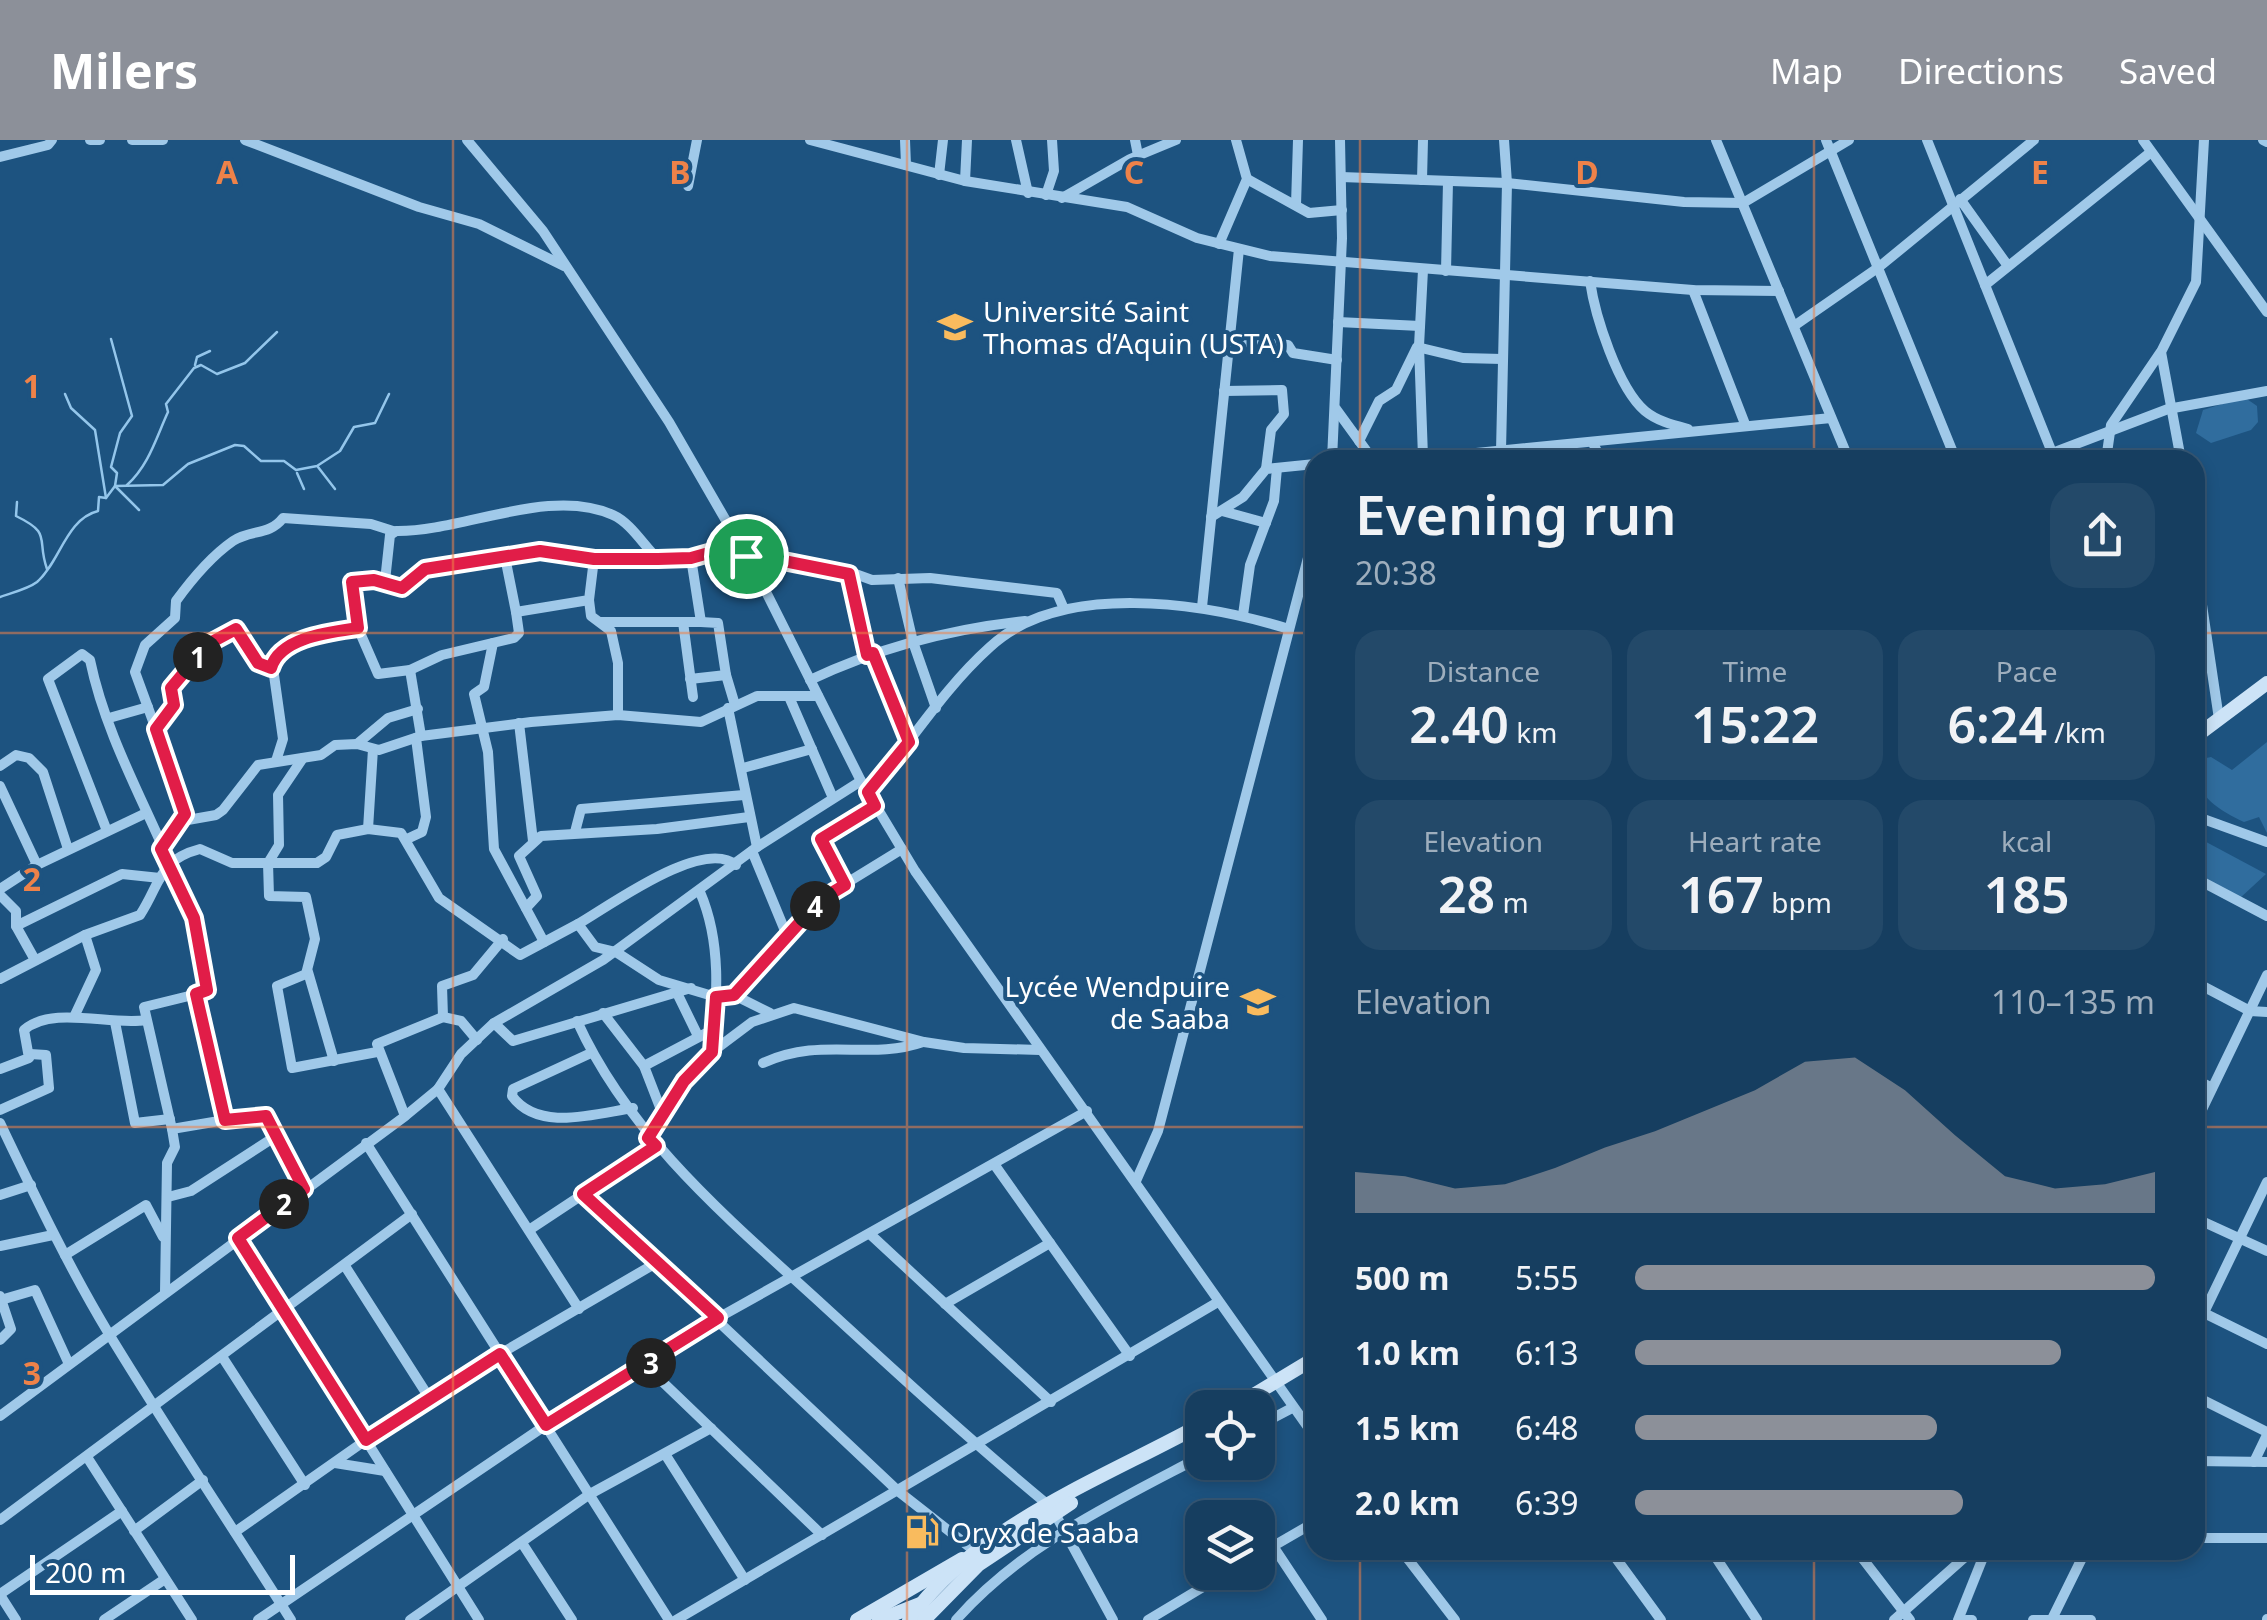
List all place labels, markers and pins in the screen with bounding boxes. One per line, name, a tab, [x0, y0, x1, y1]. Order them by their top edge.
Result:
place label: Université Saint Thomas d’Aquin (USTA)	[983, 292, 1284, 362]
school or university icon: Université Saint Thomas d’Aquin (USTA)	[936, 308, 974, 346]
pin	[704, 514, 789, 599]
pin: 1	[173, 632, 223, 682]
pin: 4	[790, 881, 840, 931]
place label: Lycée Wendpuire de Saaba	[1004, 967, 1230, 1037]
school or university icon: Lycée Wendpuire de Saaba	[1239, 983, 1277, 1021]
pin: 2	[259, 1179, 309, 1229]
pin: 3	[626, 1338, 676, 1388]
fuel station icon: Oryx de Saaba	[903, 1513, 941, 1551]
place label: Oryx de Saaba	[950, 1513, 1140, 1551]

